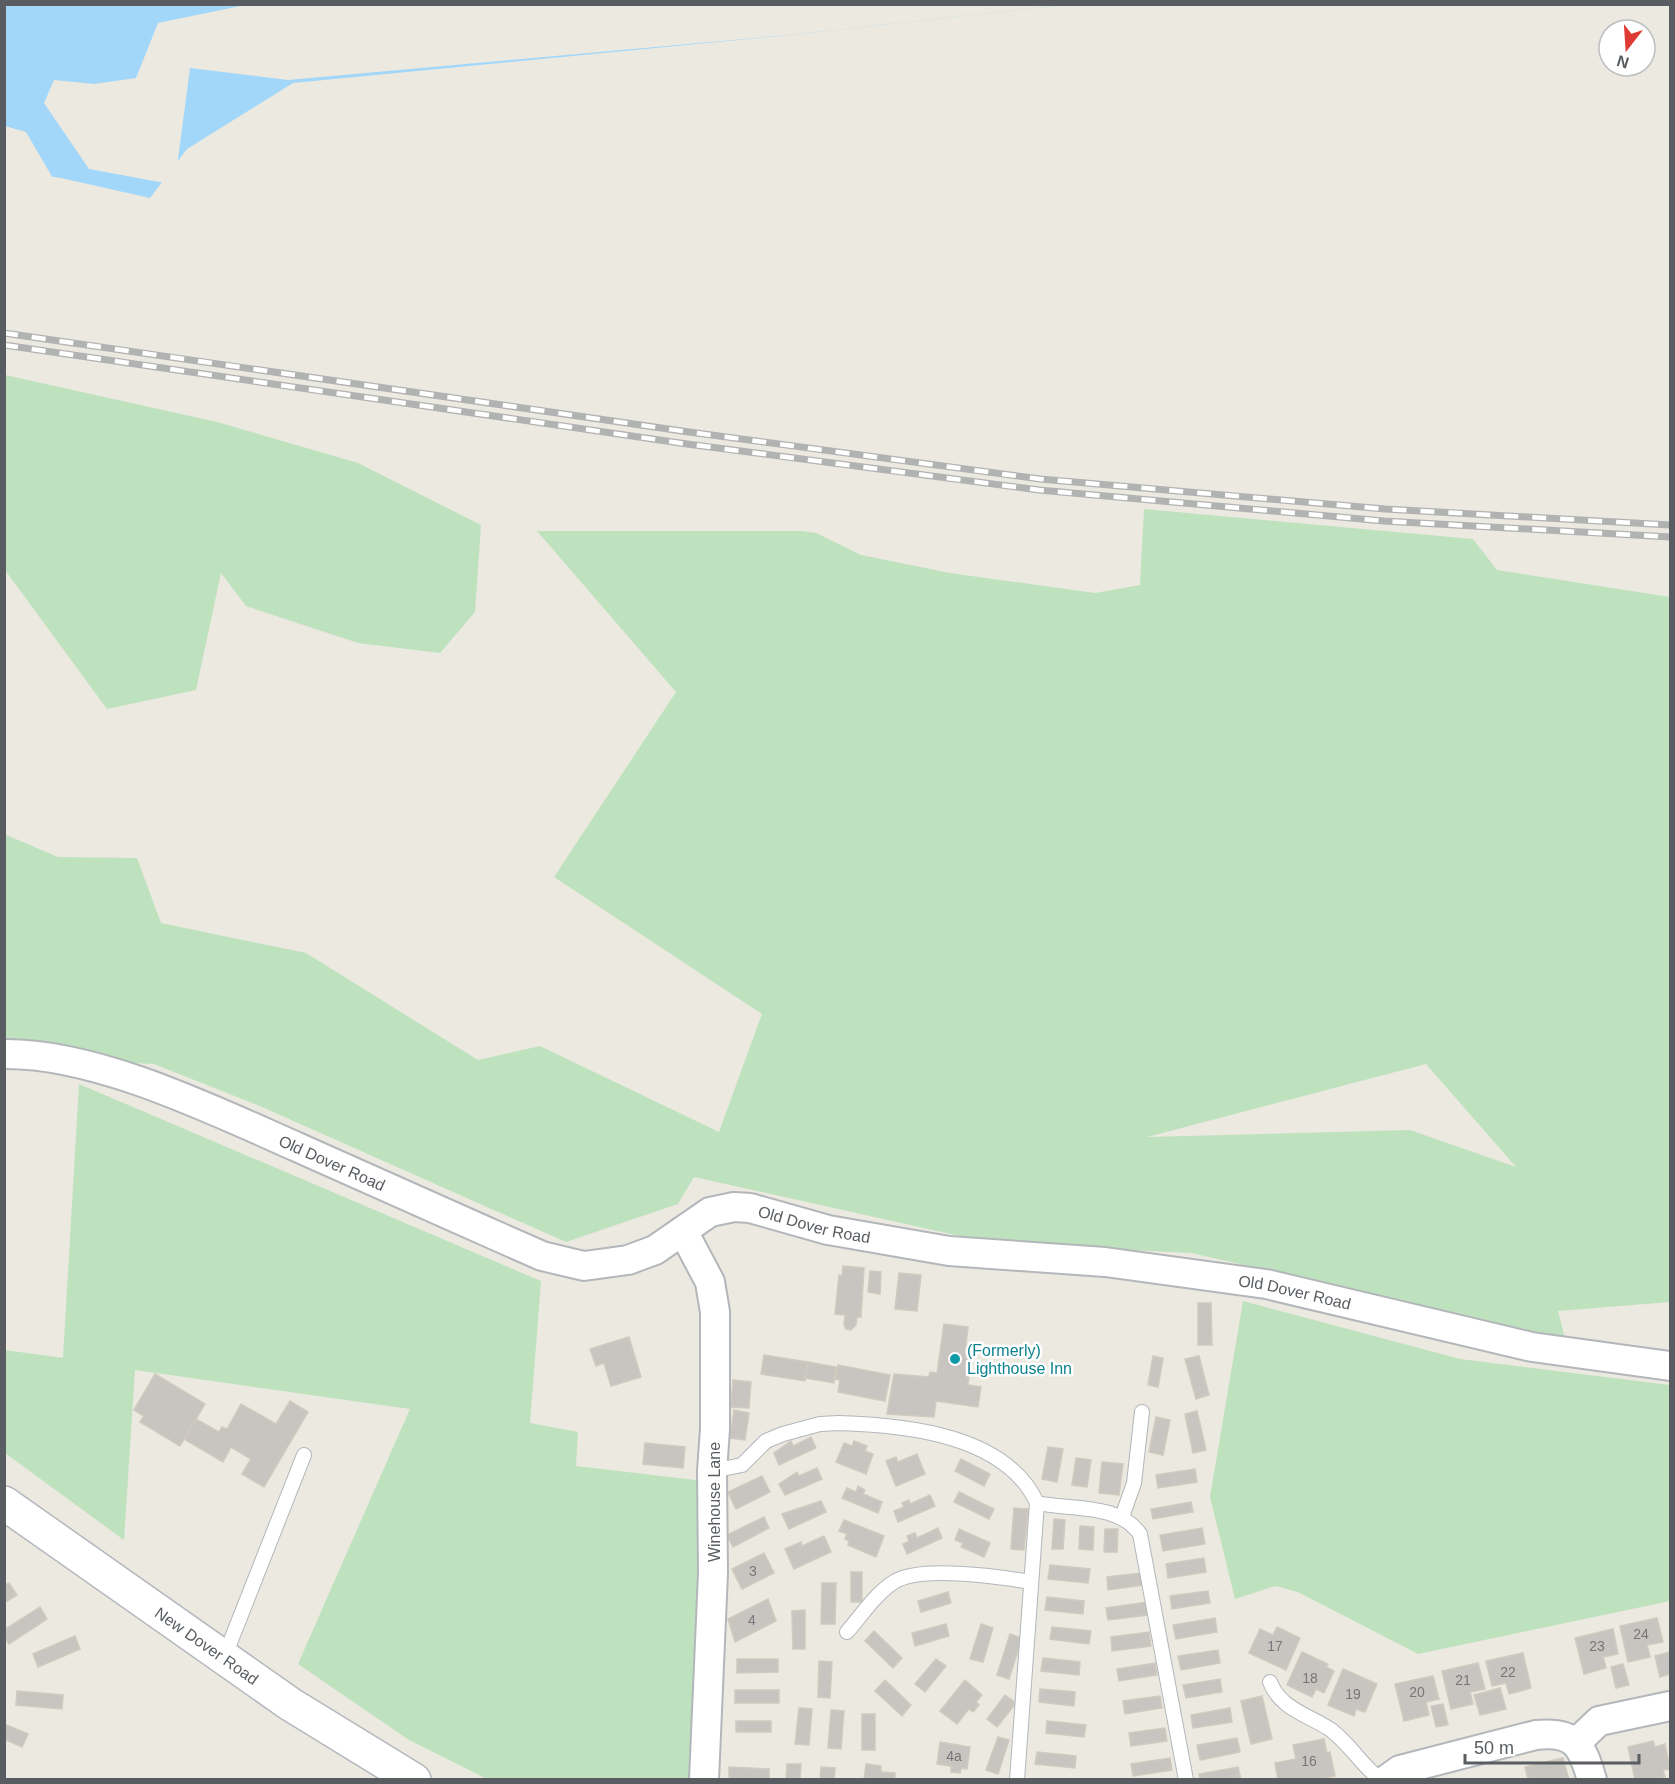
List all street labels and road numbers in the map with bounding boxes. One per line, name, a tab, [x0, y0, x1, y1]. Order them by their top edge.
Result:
street label: Old Dover Road	[276, 1132, 388, 1194]
street label: Old Dover Road	[756, 1203, 872, 1246]
street label: Old Dover Road	[1237, 1272, 1353, 1313]
street label: Winehouse Lane	[706, 1442, 723, 1562]
street label: New Dover Road	[152, 1604, 261, 1688]

